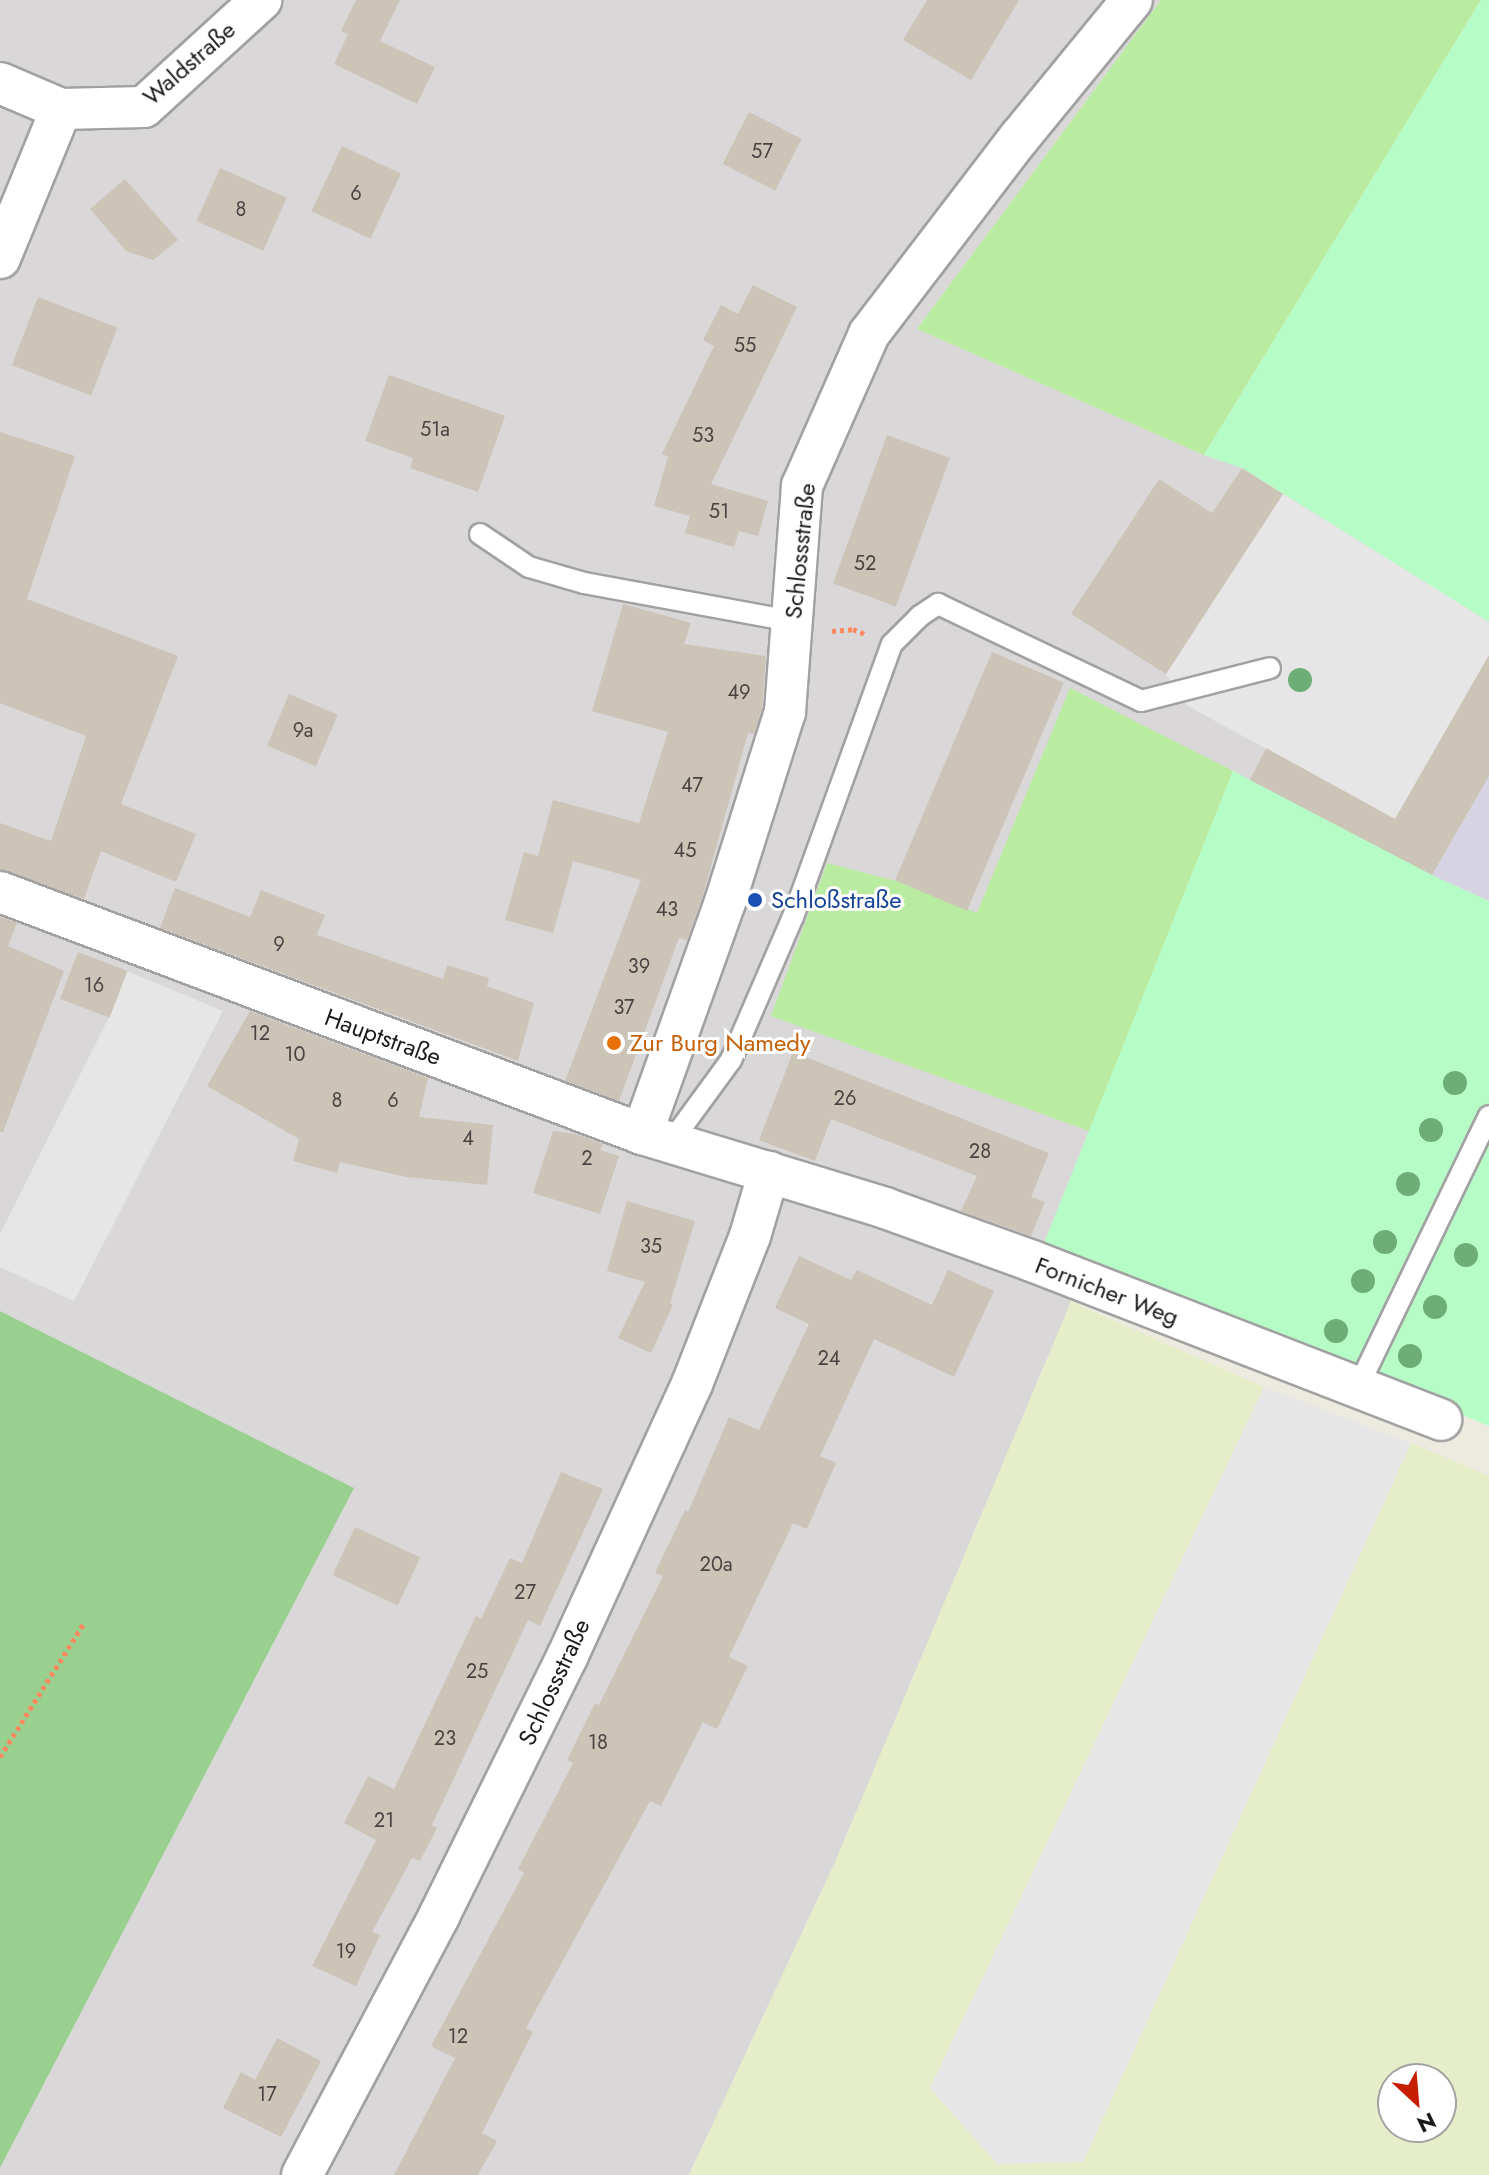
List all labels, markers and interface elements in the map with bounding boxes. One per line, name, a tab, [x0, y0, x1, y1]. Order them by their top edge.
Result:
street label: Waldstraße	[137, 15, 241, 111]
house number: 57	[751, 139, 773, 163]
house number: 6	[350, 181, 362, 205]
house number: 8	[236, 197, 246, 221]
house number: 55	[734, 333, 756, 357]
house number: 51a	[420, 417, 450, 441]
house number: 53	[692, 423, 714, 447]
street label: Schlossstraße	[779, 482, 821, 620]
house number: 51	[709, 499, 729, 523]
house number: 52	[854, 551, 876, 575]
house number: 49	[727, 680, 751, 704]
house number: 9a	[293, 718, 313, 742]
house number: 47	[681, 773, 703, 797]
house number: 45	[674, 838, 696, 862]
place label: Schloßstraße	[771, 886, 902, 914]
marker: Schloßstraße	[746, 891, 764, 909]
house number: 43	[656, 897, 678, 921]
house number: 9	[273, 932, 285, 956]
house number: 39	[628, 954, 650, 978]
house number: 16	[84, 973, 104, 997]
house number: 37	[613, 995, 635, 1019]
street label: Hauptstraße	[321, 1003, 445, 1071]
house number: 12	[250, 1021, 270, 1045]
place label: Zur Burg Namedy	[630, 1029, 811, 1057]
marker: Zur Burg Namedy	[605, 1034, 623, 1052]
house number: 10	[285, 1042, 305, 1066]
house number: 26	[834, 1086, 856, 1110]
house number: 8	[332, 1088, 342, 1112]
house number: 6	[387, 1088, 399, 1112]
house number: 4	[462, 1126, 474, 1150]
house number: 28	[969, 1139, 991, 1163]
house number: 2	[581, 1146, 593, 1170]
house number: 35	[640, 1234, 662, 1258]
street label: Fornicher Weg	[1031, 1250, 1183, 1332]
house number: 24	[817, 1346, 841, 1370]
house number: 20a	[700, 1552, 732, 1576]
house number: 27	[514, 1580, 536, 1604]
street label: Schlossstraße	[512, 1614, 596, 1750]
house number: 25	[466, 1659, 488, 1683]
house number: 23	[434, 1726, 456, 1750]
house number: 18	[588, 1730, 608, 1754]
house number: 21	[374, 1808, 394, 1832]
house number: 19	[336, 1939, 356, 1963]
house number: 12	[448, 2024, 468, 2048]
north arrow	[1377, 2063, 1457, 2143]
house number: 17	[257, 2082, 277, 2106]
text: N	[1412, 2105, 1442, 2141]

